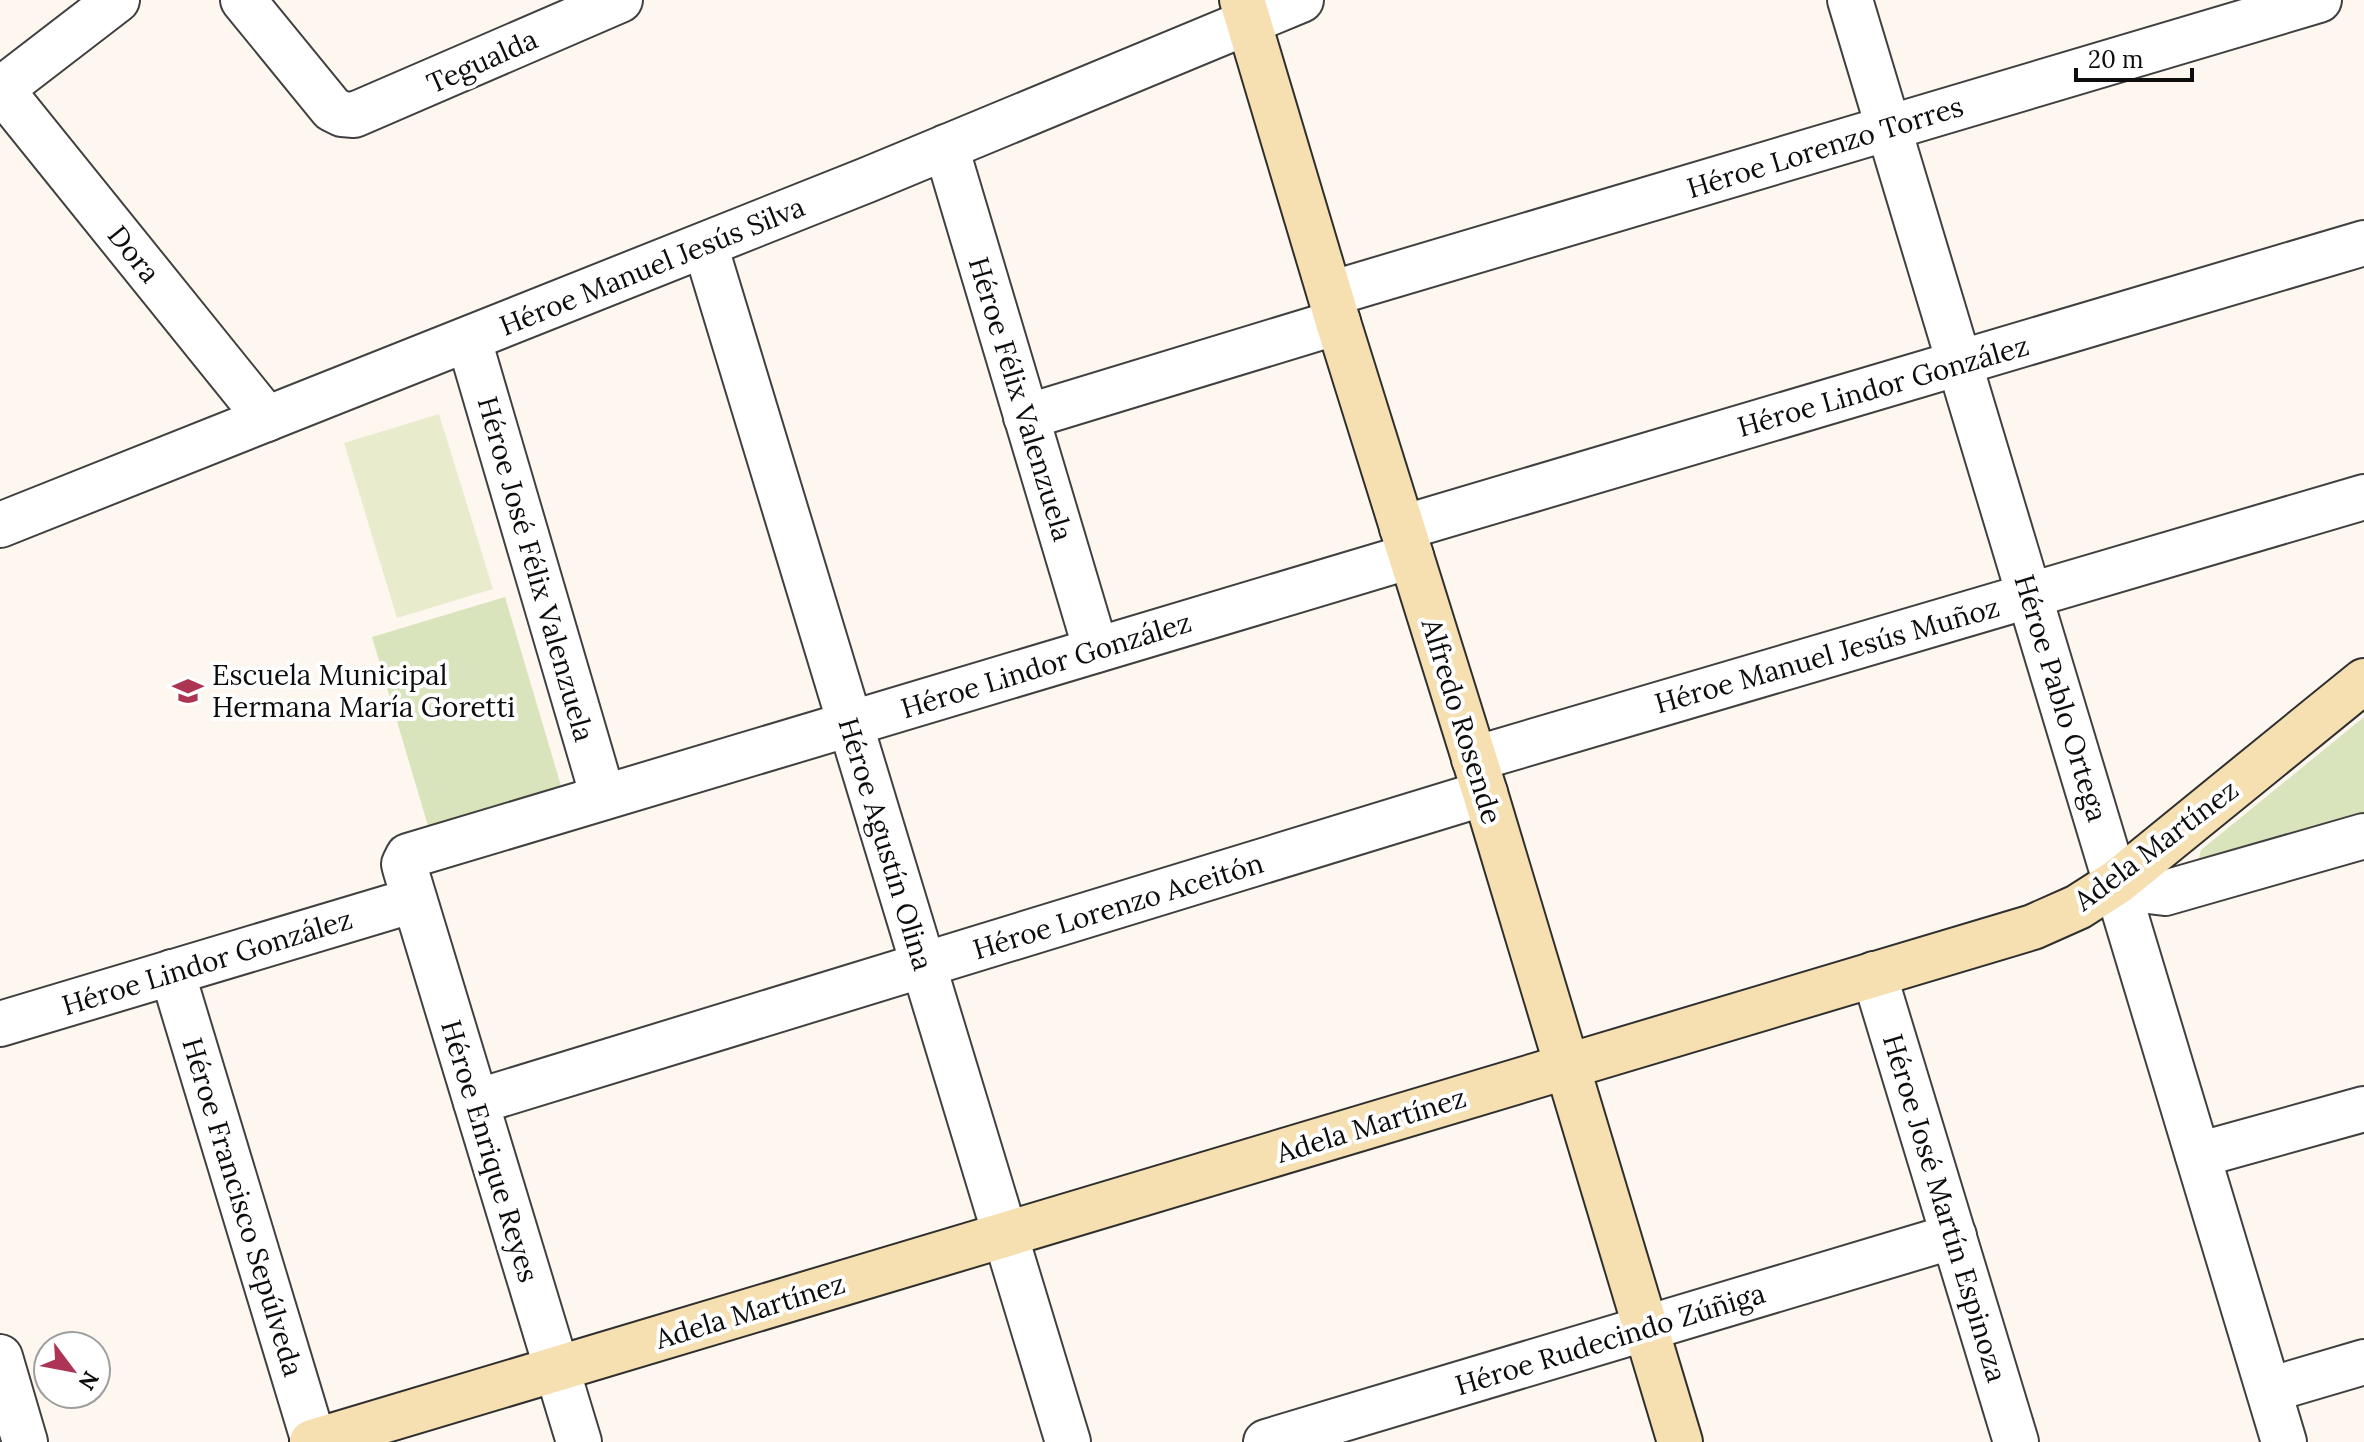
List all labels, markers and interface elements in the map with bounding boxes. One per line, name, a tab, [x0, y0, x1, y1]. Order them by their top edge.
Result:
street label: Tegualda	[421, 21, 543, 101]
scale bar	[2076, 32, 2192, 82]
text: 20 m	[2088, 44, 2144, 75]
street label: Héroe Lorenzo Torres	[1683, 88, 1967, 206]
street label: Héroe Manuel Jesús Silva	[494, 188, 810, 344]
street label: Dora	[100, 218, 168, 290]
street label: Héroe Félix Valenzuela	[961, 253, 1081, 545]
street label: Héroe Lindor González	[1733, 327, 2033, 445]
street label: Héroe José Félix Valenzuela	[469, 392, 603, 746]
street label: Héroe Pablo Ortega	[2006, 570, 2116, 826]
street label: Héroe Manuel Jesús Muñoz	[1651, 589, 2003, 721]
street label: Héroe Lindor González	[897, 604, 1195, 726]
street label: Alfredo Rosende	[1413, 613, 1510, 828]
place label: Escuela Municipal Hermana María Goretti	[212, 657, 515, 725]
school or university icon: Escuela Municipal Hermana María Goretti	[171, 674, 205, 708]
street label: Héroe Agustín Olina	[830, 713, 942, 975]
street label: Adela Martínez	[2066, 771, 2245, 919]
street label: Héroe Lorenzo Aceitón	[968, 845, 1268, 967]
street label: Héroe Lindor González	[58, 901, 356, 1023]
street label: Héroe Enrique Reyes	[433, 1016, 547, 1286]
street label: Héroe José Martín Espinoza	[1875, 1030, 2015, 1386]
street label: Héroe Francisco Sepúlveda	[174, 1033, 312, 1381]
street label: Adela Martínez	[1271, 1079, 1470, 1171]
street label: Adela Martínez	[650, 1265, 849, 1357]
street label: Héroe Rudecindo Zúñiga	[1451, 1275, 1769, 1403]
north arrow	[32, 1330, 112, 1410]
text: N	[73, 1366, 105, 1395]

